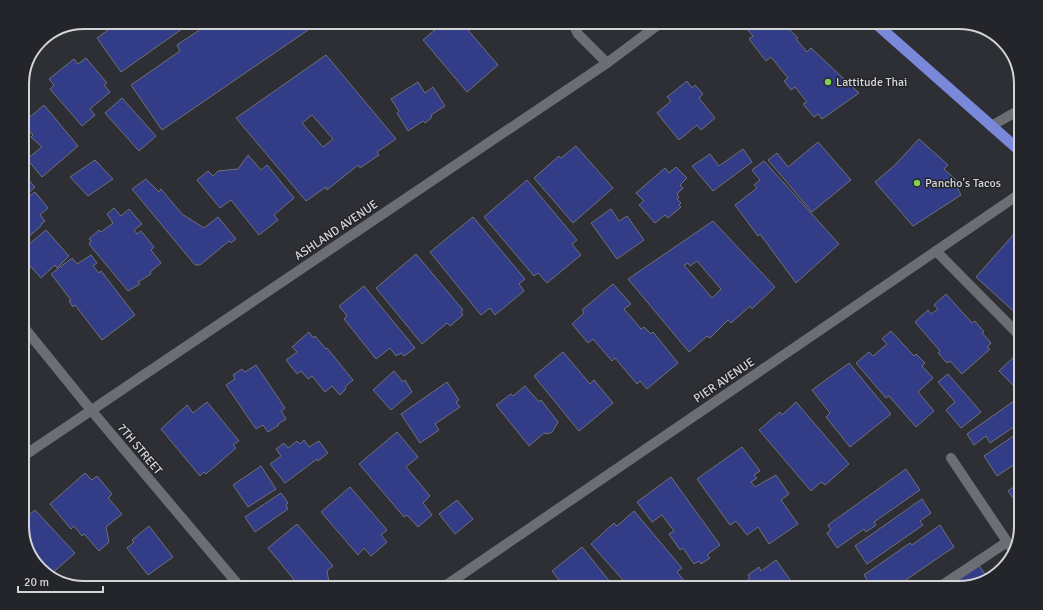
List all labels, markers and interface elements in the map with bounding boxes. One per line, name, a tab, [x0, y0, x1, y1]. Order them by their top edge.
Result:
place label: Lattitude Thai	[836, 75, 907, 90]
marker: Lattitude Thai	[823, 77, 833, 87]
place label: Pancho's Tacos	[925, 176, 1001, 191]
marker: Pancho's Tacos	[912, 178, 922, 188]
street label: ASHLAND AVENUE	[292, 197, 381, 264]
street label: PIER AVENUE	[691, 354, 758, 406]
street label: 7TH STREET	[114, 421, 165, 478]
scale bar	[18, 568, 103, 594]
text: 20 m	[24, 575, 49, 590]

